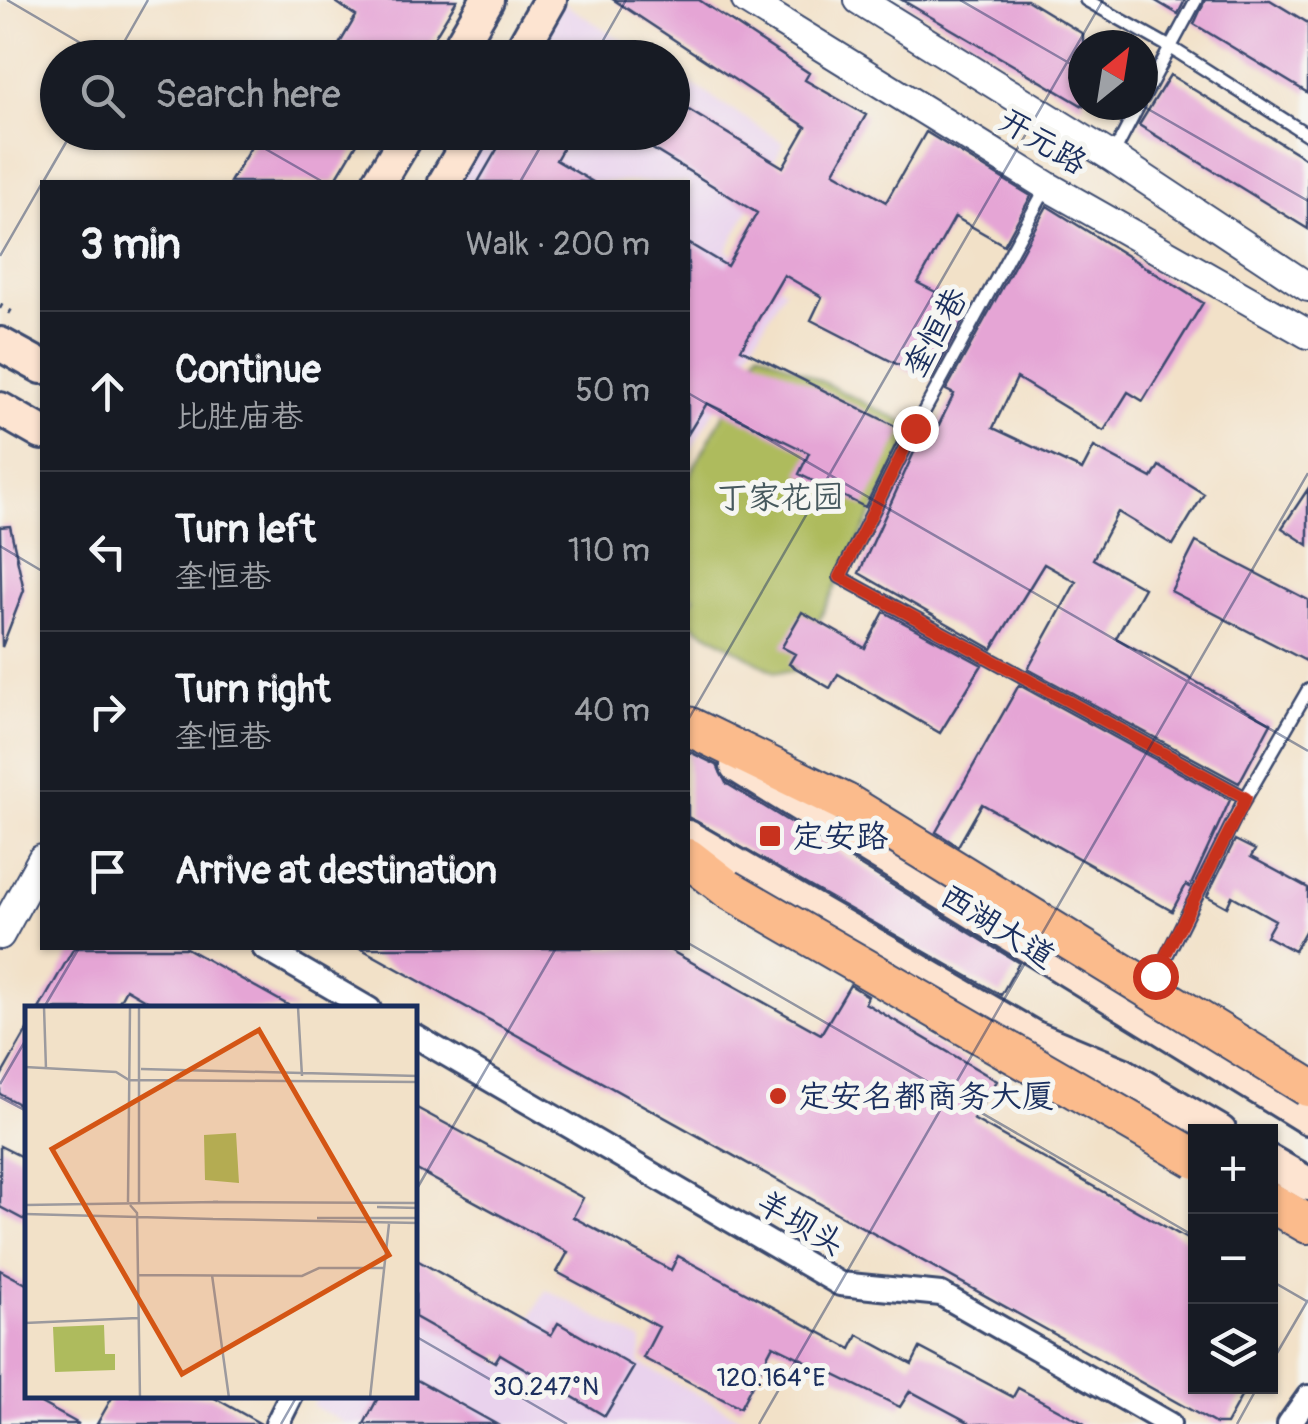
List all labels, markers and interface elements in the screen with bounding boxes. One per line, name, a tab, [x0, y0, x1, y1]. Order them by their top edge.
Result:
north arrow	[1068, 30, 1158, 120]
search box	[40, 40, 690, 150]
icon: search	[75, 68, 130, 123]
text: Search here	[155, 71, 341, 119]
street label: 开元路	[991, 100, 1094, 184]
text: 3 min	[80, 219, 181, 271]
text: Walk · 200 m	[466, 225, 650, 265]
street label: 奎恒巷	[895, 281, 977, 384]
text: Continue	[175, 346, 321, 394]
icon: ahead	[80, 364, 135, 419]
text: 50 m	[575, 371, 650, 411]
text: 比胜庙巷	[175, 397, 303, 437]
route end	[893, 406, 939, 452]
park label: 丁家花园	[716, 478, 844, 518]
text: Turn left	[175, 506, 316, 554]
icon: left	[80, 524, 135, 579]
text: 110 m	[568, 531, 650, 571]
text: 奎恒巷	[175, 557, 271, 597]
text: Turn right	[175, 666, 330, 714]
icon: right	[80, 684, 135, 739]
text: 40 m	[574, 691, 650, 731]
text: 奎恒巷	[175, 717, 271, 757]
place label: 定安路	[792, 817, 888, 857]
marker: 定安路	[757, 823, 783, 849]
icon: arrive	[80, 844, 135, 899]
text: Arrive at destination	[175, 847, 497, 895]
street label: 西湖大道	[933, 876, 1062, 978]
route start	[1133, 954, 1179, 1000]
inset map	[25, 1006, 418, 1399]
place label: 定安名都商务大厦	[798, 1077, 1054, 1117]
marker: 定安名都商务大厦	[767, 1085, 789, 1107]
map controls	[1188, 1124, 1278, 1394]
button: +	[1188, 1124, 1278, 1214]
street label: 羊坝头	[749, 1183, 852, 1265]
button: −	[1188, 1214, 1278, 1304]
button: layers	[1188, 1304, 1278, 1394]
text: 120.164°E	[716, 1363, 826, 1394]
text: 30.247°N	[493, 1372, 599, 1403]

